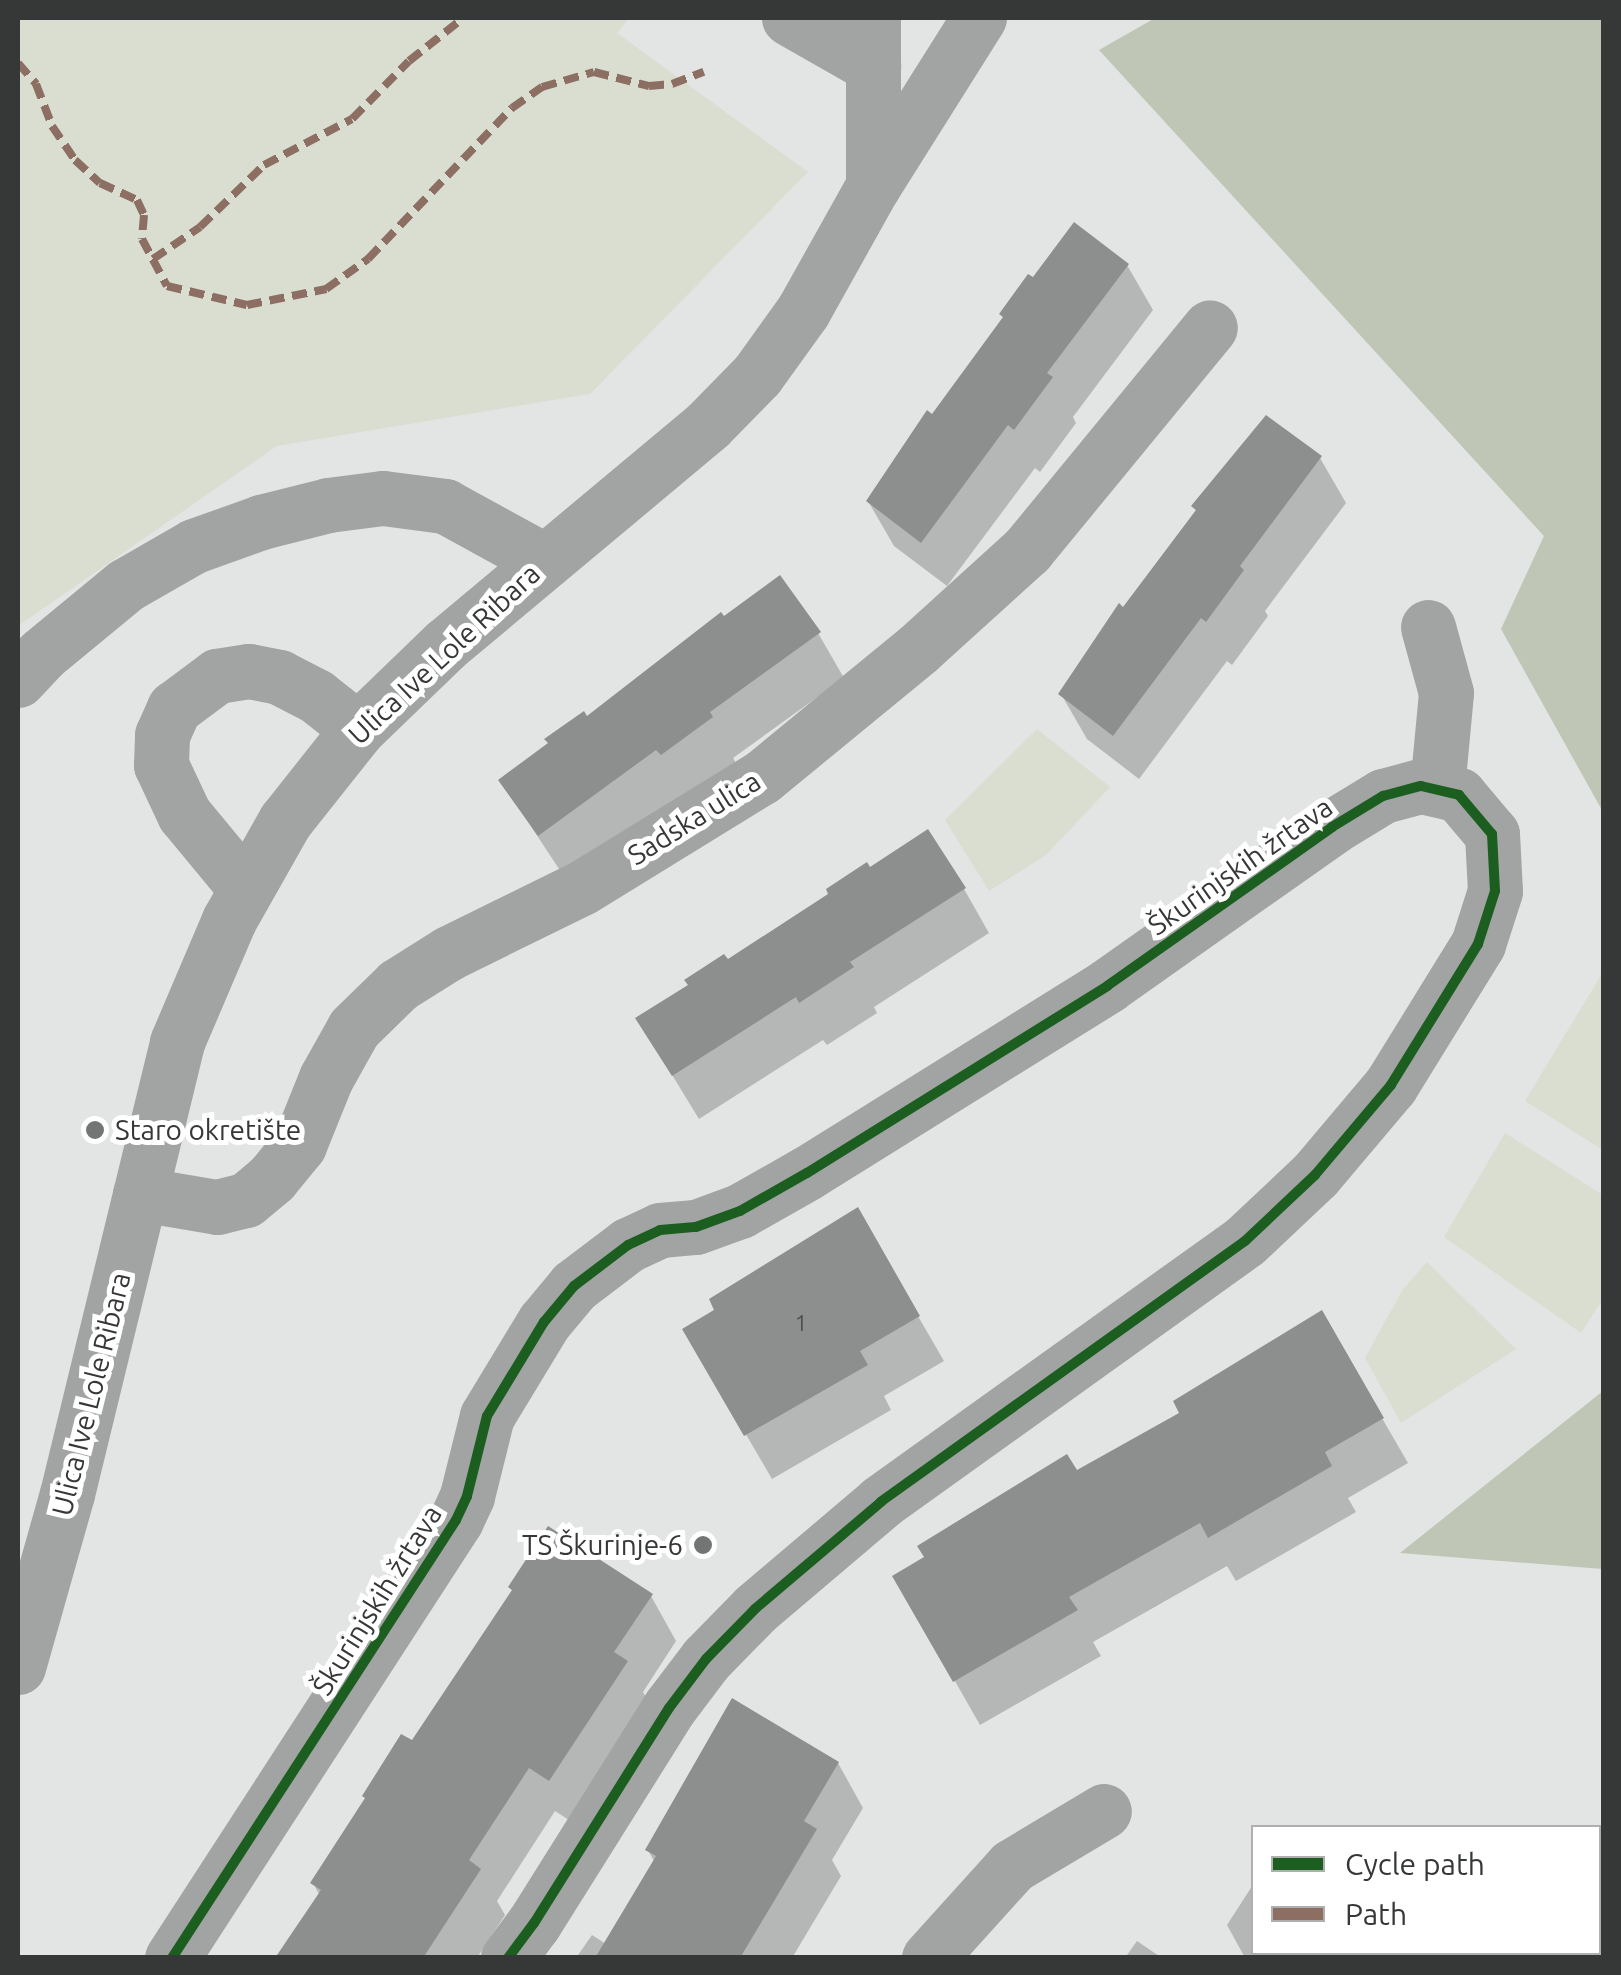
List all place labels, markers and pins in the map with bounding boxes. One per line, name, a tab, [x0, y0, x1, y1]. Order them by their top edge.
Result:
place label: Staro okretište	[115, 1113, 301, 1147]
marker: Staro okretište	[84, 1119, 106, 1141]
place label: TS Škurinje-6	[522, 1528, 683, 1562]
marker: TS Škurinje-6	[692, 1534, 714, 1556]

